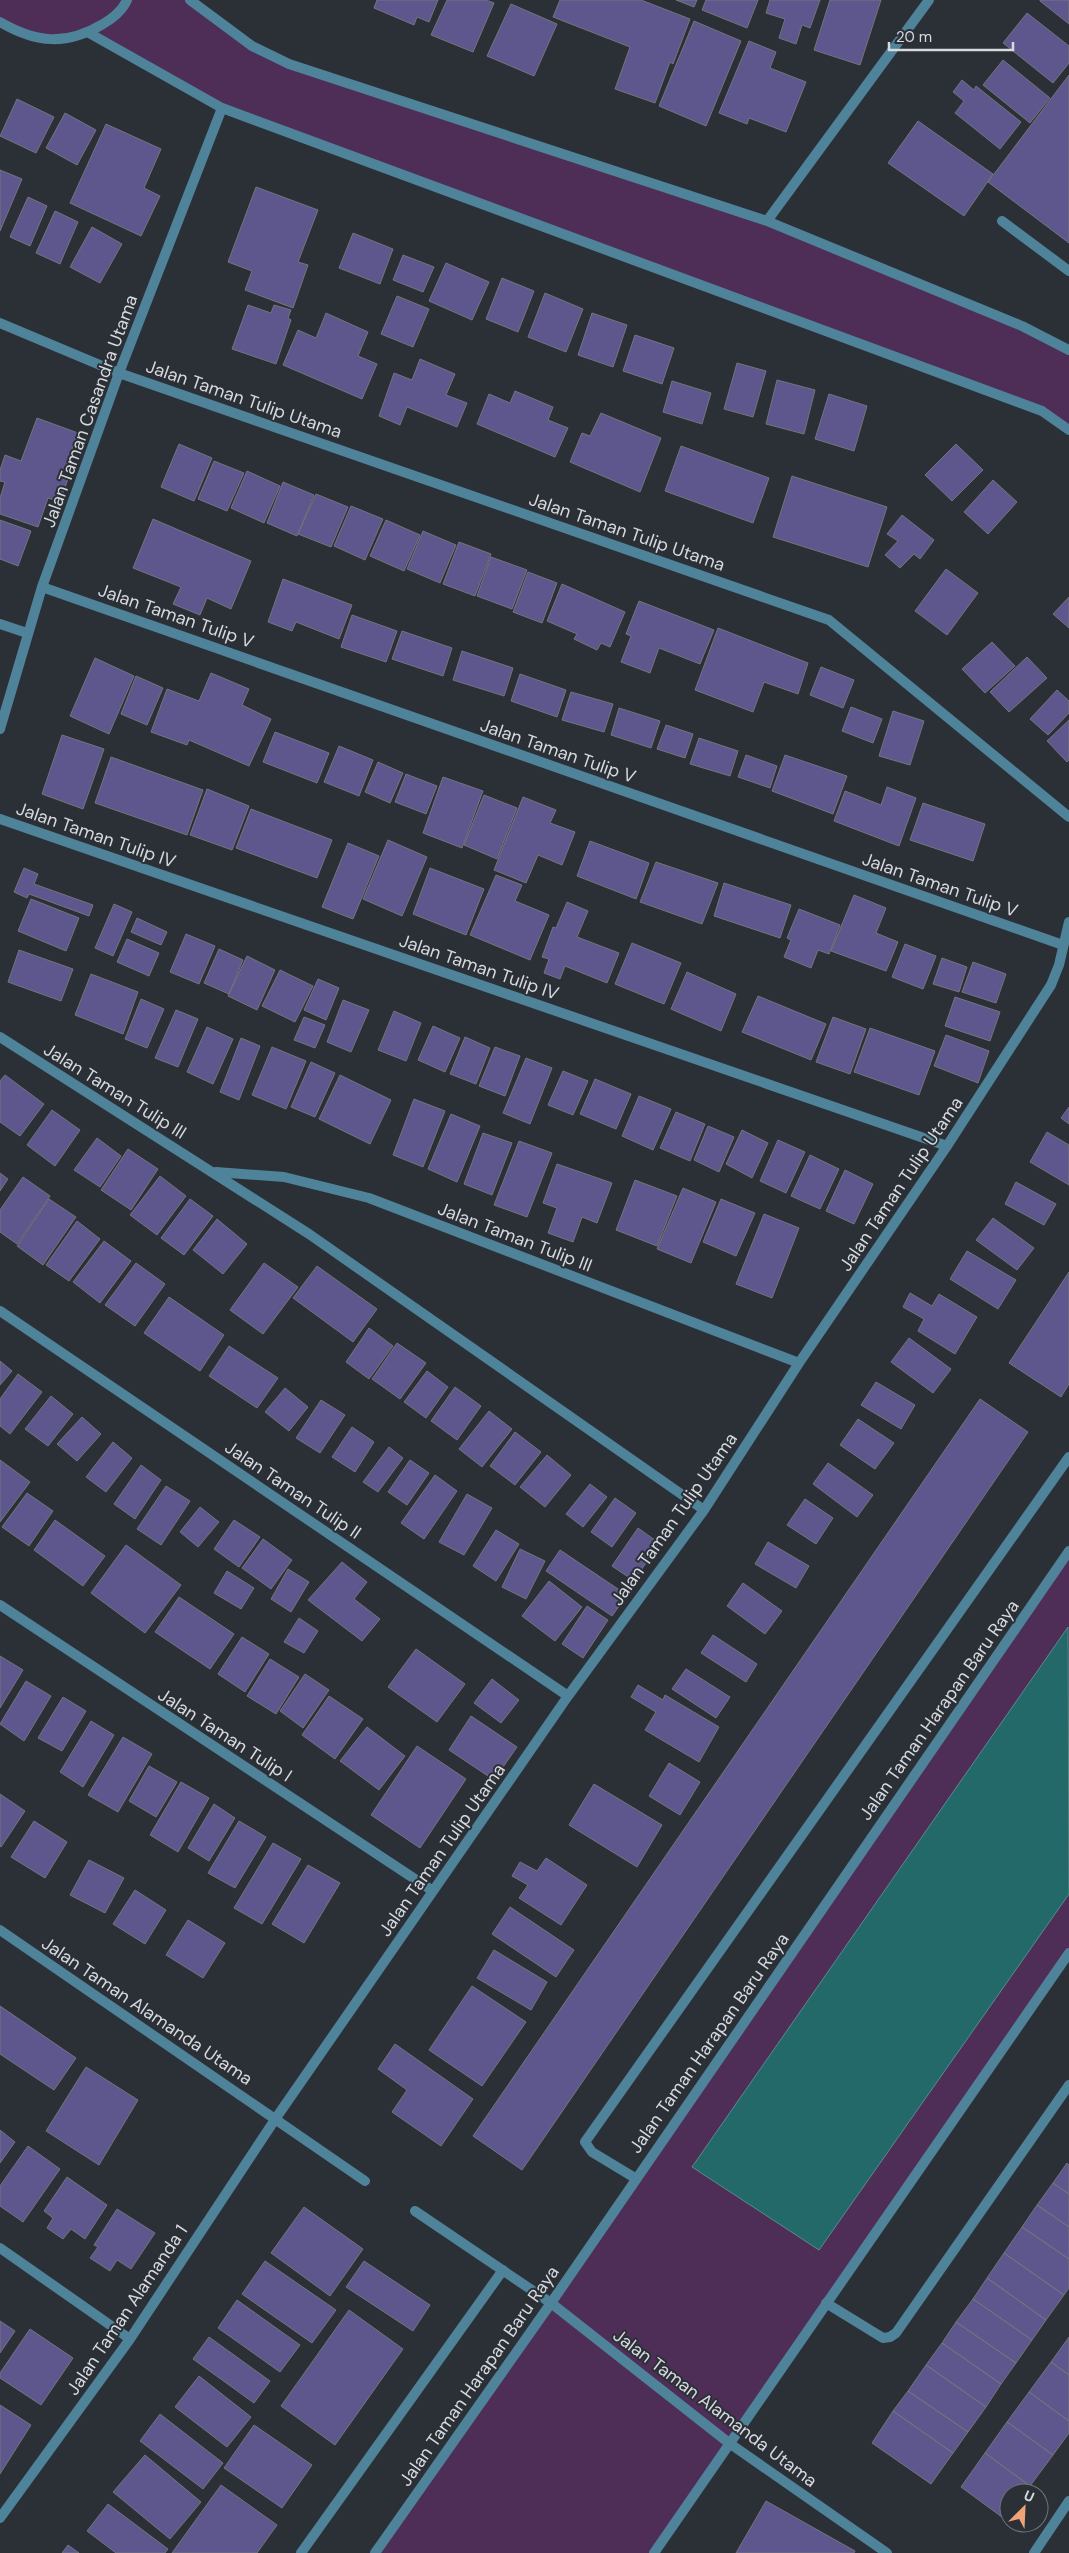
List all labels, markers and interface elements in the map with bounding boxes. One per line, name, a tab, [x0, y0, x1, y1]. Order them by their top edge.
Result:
scale bar	[889, 20, 1013, 52]
text: 20 m	[896, 27, 932, 47]
street label: Jalan Taman Casandra Utama	[37, 291, 143, 531]
street label: Jalan Taman Tulip Utama	[143, 354, 345, 444]
street label: Jalan Taman Tulip Utama	[526, 487, 728, 577]
street label: Jalan Taman Tulip V	[95, 578, 257, 654]
street label: Jalan Taman Tulip V	[477, 713, 639, 789]
street label: Jalan Taman Tulip IV	[13, 796, 179, 874]
street label: Jalan Taman Tulip V	[859, 847, 1021, 923]
street label: Jalan Taman Tulip IV	[396, 928, 562, 1006]
street label: Jalan Taman Tulip III	[39, 1037, 191, 1145]
street label: Jalan Taman Tulip Utama	[834, 1092, 968, 1276]
street label: Jalan Taman Tulip III	[434, 1196, 596, 1278]
street label: Jalan Taman Tulip Utama	[605, 1428, 743, 1610]
street label: Jalan Taman Tulip II	[220, 1435, 366, 1545]
street label: Jalan Taman Harapan Baru Raya	[854, 1595, 1024, 1825]
street label: Jalan Taman Tulip I	[153, 1683, 297, 1787]
street label: Jalan Taman Tulip Utama	[373, 1759, 511, 1941]
street label: Jalan Taman Harapan Baru Raya	[624, 1928, 794, 2158]
street label: Jalan Taman Alamanda Utama	[37, 1931, 257, 2091]
street label: Jalan Taman Alamanda 1	[61, 2220, 193, 2400]
street label: Jalan Taman Harapan Baru Raya	[394, 2261, 564, 2491]
street label: Jalan Taman Alamanda Utama	[608, 2323, 822, 2493]
north arrow	[999, 2483, 1049, 2533]
text: U	[1021, 2486, 1037, 2506]

